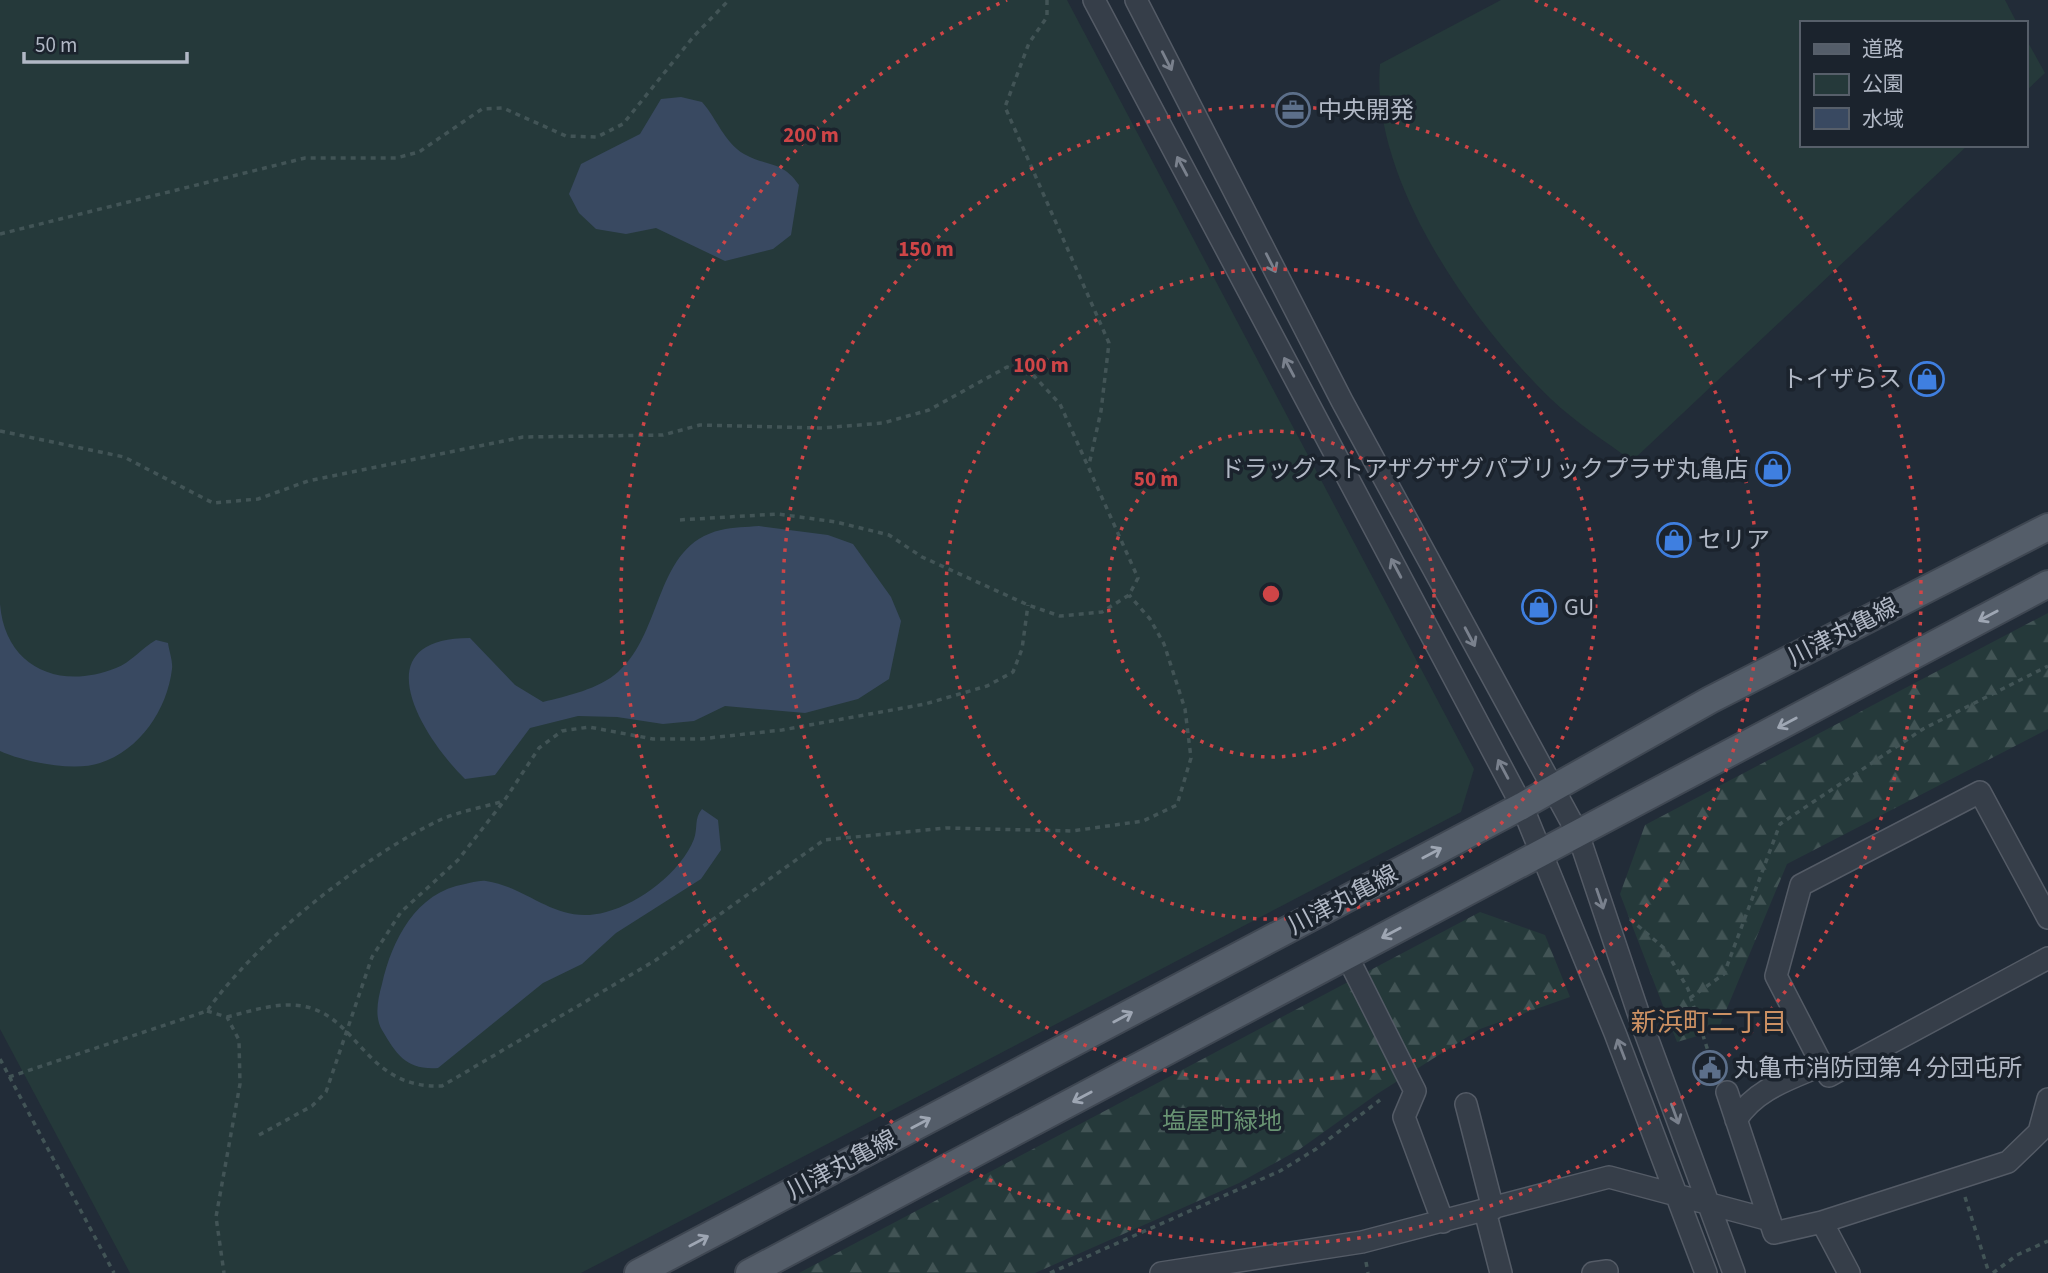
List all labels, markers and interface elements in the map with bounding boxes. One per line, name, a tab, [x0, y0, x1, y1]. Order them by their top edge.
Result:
scale bar	[24, 21, 187, 65]
legend	[1800, 21, 2027, 147]
text: 50 m	[35, 30, 77, 60]
text: 道路	[1862, 34, 1904, 64]
one-way arrow	[1160, 50, 1174, 71]
text: 公園	[1862, 69, 1904, 99]
office icon: 中央開発	[1274, 91, 1312, 129]
place label: 中央開発	[1318, 93, 1414, 128]
text: 水域	[1862, 104, 1904, 134]
text: 200 m	[783, 120, 839, 150]
one-way arrow	[1175, 156, 1188, 177]
text: 150 m	[898, 234, 954, 264]
one-way arrow	[1264, 252, 1278, 273]
text: 100 m	[1013, 350, 1069, 380]
one-way arrow	[1282, 357, 1295, 378]
shop icon: トイザらス	[1908, 360, 1946, 398]
place label: トイザらス	[1782, 362, 1902, 397]
shop icon: ドラッグストアザグザグパブリックプラザ丸亀店	[1754, 450, 1792, 488]
place label: ドラッグストアザグザグパブリックプラザ丸亀店	[1220, 452, 1748, 487]
text: 50 m	[1134, 464, 1178, 494]
shop icon: セリア	[1655, 521, 1693, 559]
place label: セリア	[1698, 523, 1770, 558]
one-way arrow	[1388, 558, 1402, 578]
centre of rings	[1259, 582, 1283, 606]
shop icon: GU	[1520, 588, 1558, 626]
street label: 川津丸亀線	[1782, 589, 1904, 675]
place label: GU	[1564, 590, 1594, 625]
one-way arrow	[1978, 610, 1999, 623]
one-way arrow	[1464, 626, 1478, 646]
one-way arrow	[1777, 717, 1798, 730]
one-way arrow	[1495, 759, 1509, 779]
one-way arrow	[1421, 846, 1442, 860]
street label: 川津丸亀線	[1282, 856, 1404, 944]
one-way arrow	[1594, 888, 1607, 910]
one-way arrow	[1381, 927, 1402, 940]
district label: 新浜町二丁目	[1631, 1004, 1787, 1041]
one-way arrow	[1112, 1010, 1132, 1024]
one-way arrow	[1613, 1038, 1626, 1060]
public building icon: 丸亀市消防団第４分団屯所	[1691, 1049, 1729, 1087]
place label: 丸亀市消防団第４分団屯所	[1734, 1051, 2022, 1086]
one-way arrow	[1072, 1090, 1093, 1104]
one-way arrow	[1670, 1102, 1682, 1124]
park label: 塩屋町緑地	[1162, 1104, 1282, 1139]
one-way arrow	[911, 1116, 931, 1130]
street label: 川津丸亀線	[781, 1121, 903, 1209]
one-way arrow	[688, 1234, 708, 1248]

